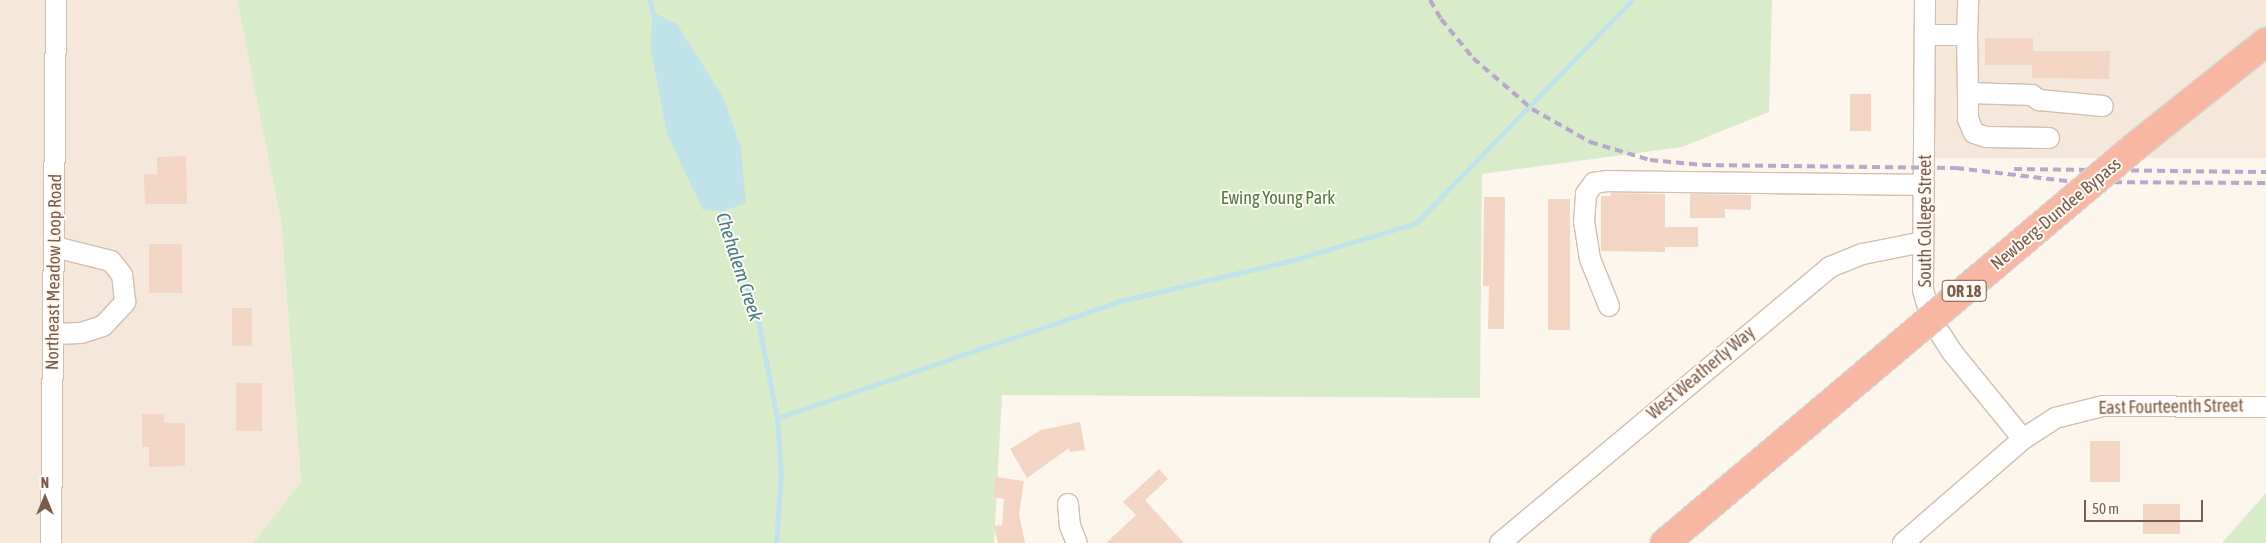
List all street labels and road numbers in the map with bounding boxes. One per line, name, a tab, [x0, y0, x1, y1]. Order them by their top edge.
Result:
street label: Newberg-Dundee Bypass	[1986, 153, 2126, 275]
street label: South College Street	[1914, 155, 1936, 287]
street label: Northeast Meadow Loop Road	[41, 174, 67, 370]
road number: OR 18	[1942, 278, 1986, 304]
street label: West Weatherly Way	[1643, 322, 1759, 424]
street label: East Fourteenth Street	[2098, 395, 2244, 419]

